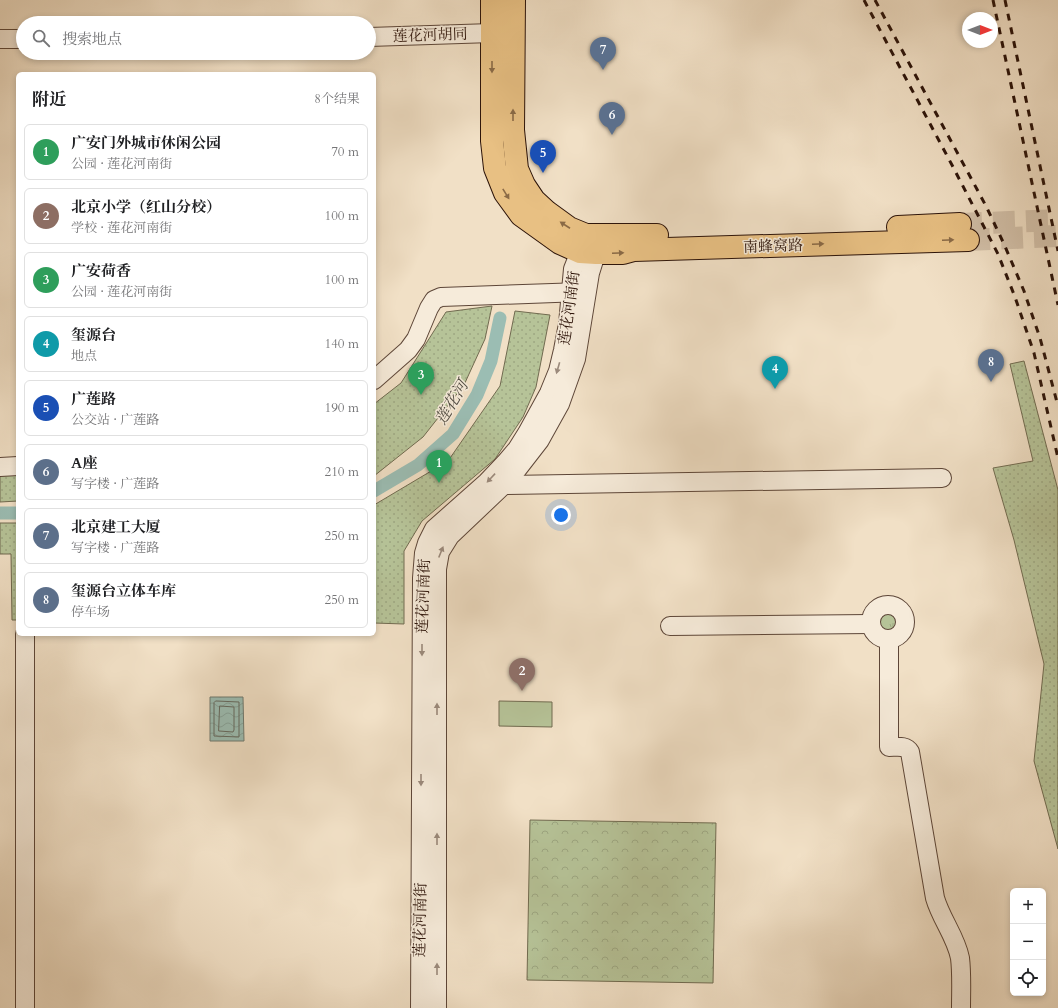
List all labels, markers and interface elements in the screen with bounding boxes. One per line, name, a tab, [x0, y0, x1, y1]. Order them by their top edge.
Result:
north arrow	[962, 12, 998, 48]
search box	[16, 16, 376, 60]
street label: 莲花河胡同	[392, 24, 468, 46]
icon: search	[30, 27, 52, 49]
text: 搜索地点	[62, 29, 122, 49]
pin: 7	[590, 37, 616, 70]
one-way arrow	[489, 61, 495, 74]
text: 附近	[32, 88, 66, 111]
text: 8个结果	[314, 90, 360, 108]
pin: 6	[599, 102, 625, 135]
one-way arrow	[510, 108, 516, 121]
text: 广安门外城市休闲公园	[71, 133, 221, 153]
pin: 5	[530, 140, 556, 173]
text: 1	[43, 143, 49, 161]
text: 70 m	[331, 143, 359, 161]
text: 公园 · 莲花河南街	[71, 155, 172, 173]
one-way arrow	[503, 188, 510, 200]
text: 北京小学（红山分校）	[71, 197, 221, 217]
text: 2	[43, 207, 49, 225]
text: 100 m	[325, 207, 359, 225]
text: 学校 · 莲花河南街	[71, 219, 172, 237]
one-way arrow	[560, 221, 571, 229]
street label: 南蜂窝路	[743, 235, 803, 257]
one-way arrow	[942, 237, 954, 244]
one-way arrow	[812, 241, 824, 248]
one-way arrow	[612, 249, 625, 256]
text: 广安荷香	[71, 261, 131, 281]
street label: 莲花河南街	[554, 269, 584, 347]
text: 3	[43, 271, 49, 289]
text: 100 m	[325, 271, 359, 289]
text: 公园 · 莲花河南街	[71, 283, 172, 301]
text: 玺源台	[71, 325, 116, 345]
text: 4	[43, 335, 49, 353]
text: 140 m	[325, 335, 359, 353]
text: 地点	[71, 347, 97, 365]
pin: 8	[978, 349, 1004, 382]
pin: 4	[762, 356, 788, 389]
pin: 3	[408, 362, 434, 395]
one-way arrow	[555, 362, 561, 374]
water label: 莲花河	[430, 374, 475, 429]
text: 广莲路	[71, 389, 116, 409]
text: 5	[43, 399, 49, 417]
text: 190 m	[325, 399, 359, 417]
text: 公交站 · 广莲路	[71, 411, 159, 429]
pin: 1	[426, 450, 452, 483]
text: A座	[71, 453, 97, 473]
text: 6	[43, 463, 49, 481]
text: 210 m	[325, 463, 359, 481]
one-way arrow	[486, 473, 496, 483]
text: 写字楼 · 广莲路	[71, 475, 159, 493]
your location	[551, 505, 571, 525]
text: 北京建工大厦	[71, 517, 161, 537]
text: 7	[43, 527, 49, 545]
text: 250 m	[325, 527, 359, 545]
text: 写字楼 · 广莲路	[71, 539, 159, 557]
one-way arrow	[439, 545, 445, 557]
street label: 莲花河南街	[412, 558, 434, 634]
text: 玺源台立体车库	[71, 581, 176, 601]
text: 8	[43, 591, 49, 609]
text: 250 m	[325, 591, 359, 609]
text: 停车场	[71, 603, 110, 621]
one-way arrow	[419, 644, 425, 657]
pin: 2	[509, 658, 535, 691]
one-way arrow	[434, 702, 440, 715]
one-way arrow	[418, 774, 424, 787]
one-way arrow	[434, 832, 440, 845]
street label: 莲花河南街	[409, 882, 431, 958]
map controls	[1010, 888, 1046, 996]
button: +	[1010, 888, 1046, 924]
button: −	[1010, 924, 1046, 960]
button: locate	[1010, 960, 1046, 996]
one-way arrow	[434, 962, 440, 975]

